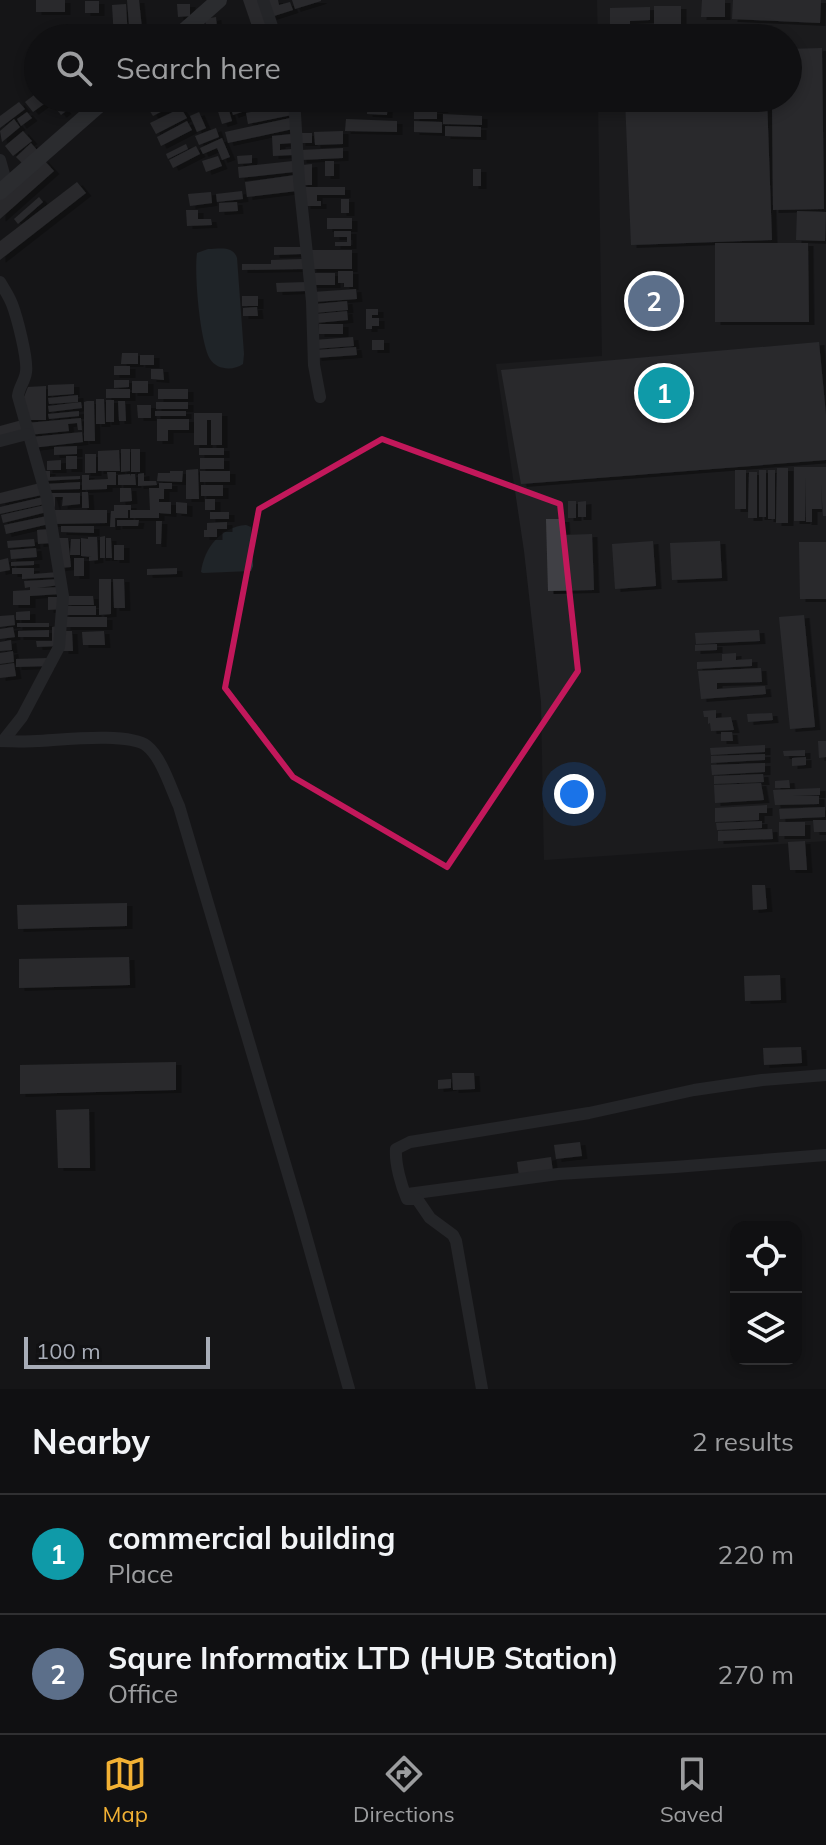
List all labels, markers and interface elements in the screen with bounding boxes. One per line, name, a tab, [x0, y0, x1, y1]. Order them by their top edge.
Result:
search box	[24, 24, 802, 112]
icon: search	[52, 46, 96, 90]
text: Search here	[116, 49, 281, 87]
pin: 2	[628, 271, 680, 331]
pin: 1	[638, 363, 690, 423]
your location	[554, 774, 594, 814]
map controls	[730, 1221, 802, 1365]
button: locate	[730, 1221, 802, 1293]
button: layers	[730, 1293, 802, 1365]
scale bar	[24, 1333, 210, 1369]
text: 100 m	[36, 1337, 101, 1365]
text: Nearby	[32, 1420, 150, 1463]
text: 2 results	[692, 1425, 794, 1458]
text: commercial building	[108, 1519, 395, 1557]
text: 1	[50, 1538, 66, 1571]
text: 220 m	[718, 1538, 794, 1571]
text: Place	[108, 1557, 173, 1590]
text: Squre Informatix LTD (HUB Station)	[108, 1639, 619, 1677]
text: 2	[50, 1658, 66, 1691]
text: 270 m	[718, 1658, 794, 1691]
text: Office	[108, 1677, 178, 1710]
tab: Map	[103, 1752, 148, 1828]
tab: Directions	[353, 1752, 455, 1828]
tab: Saved	[660, 1752, 723, 1828]

